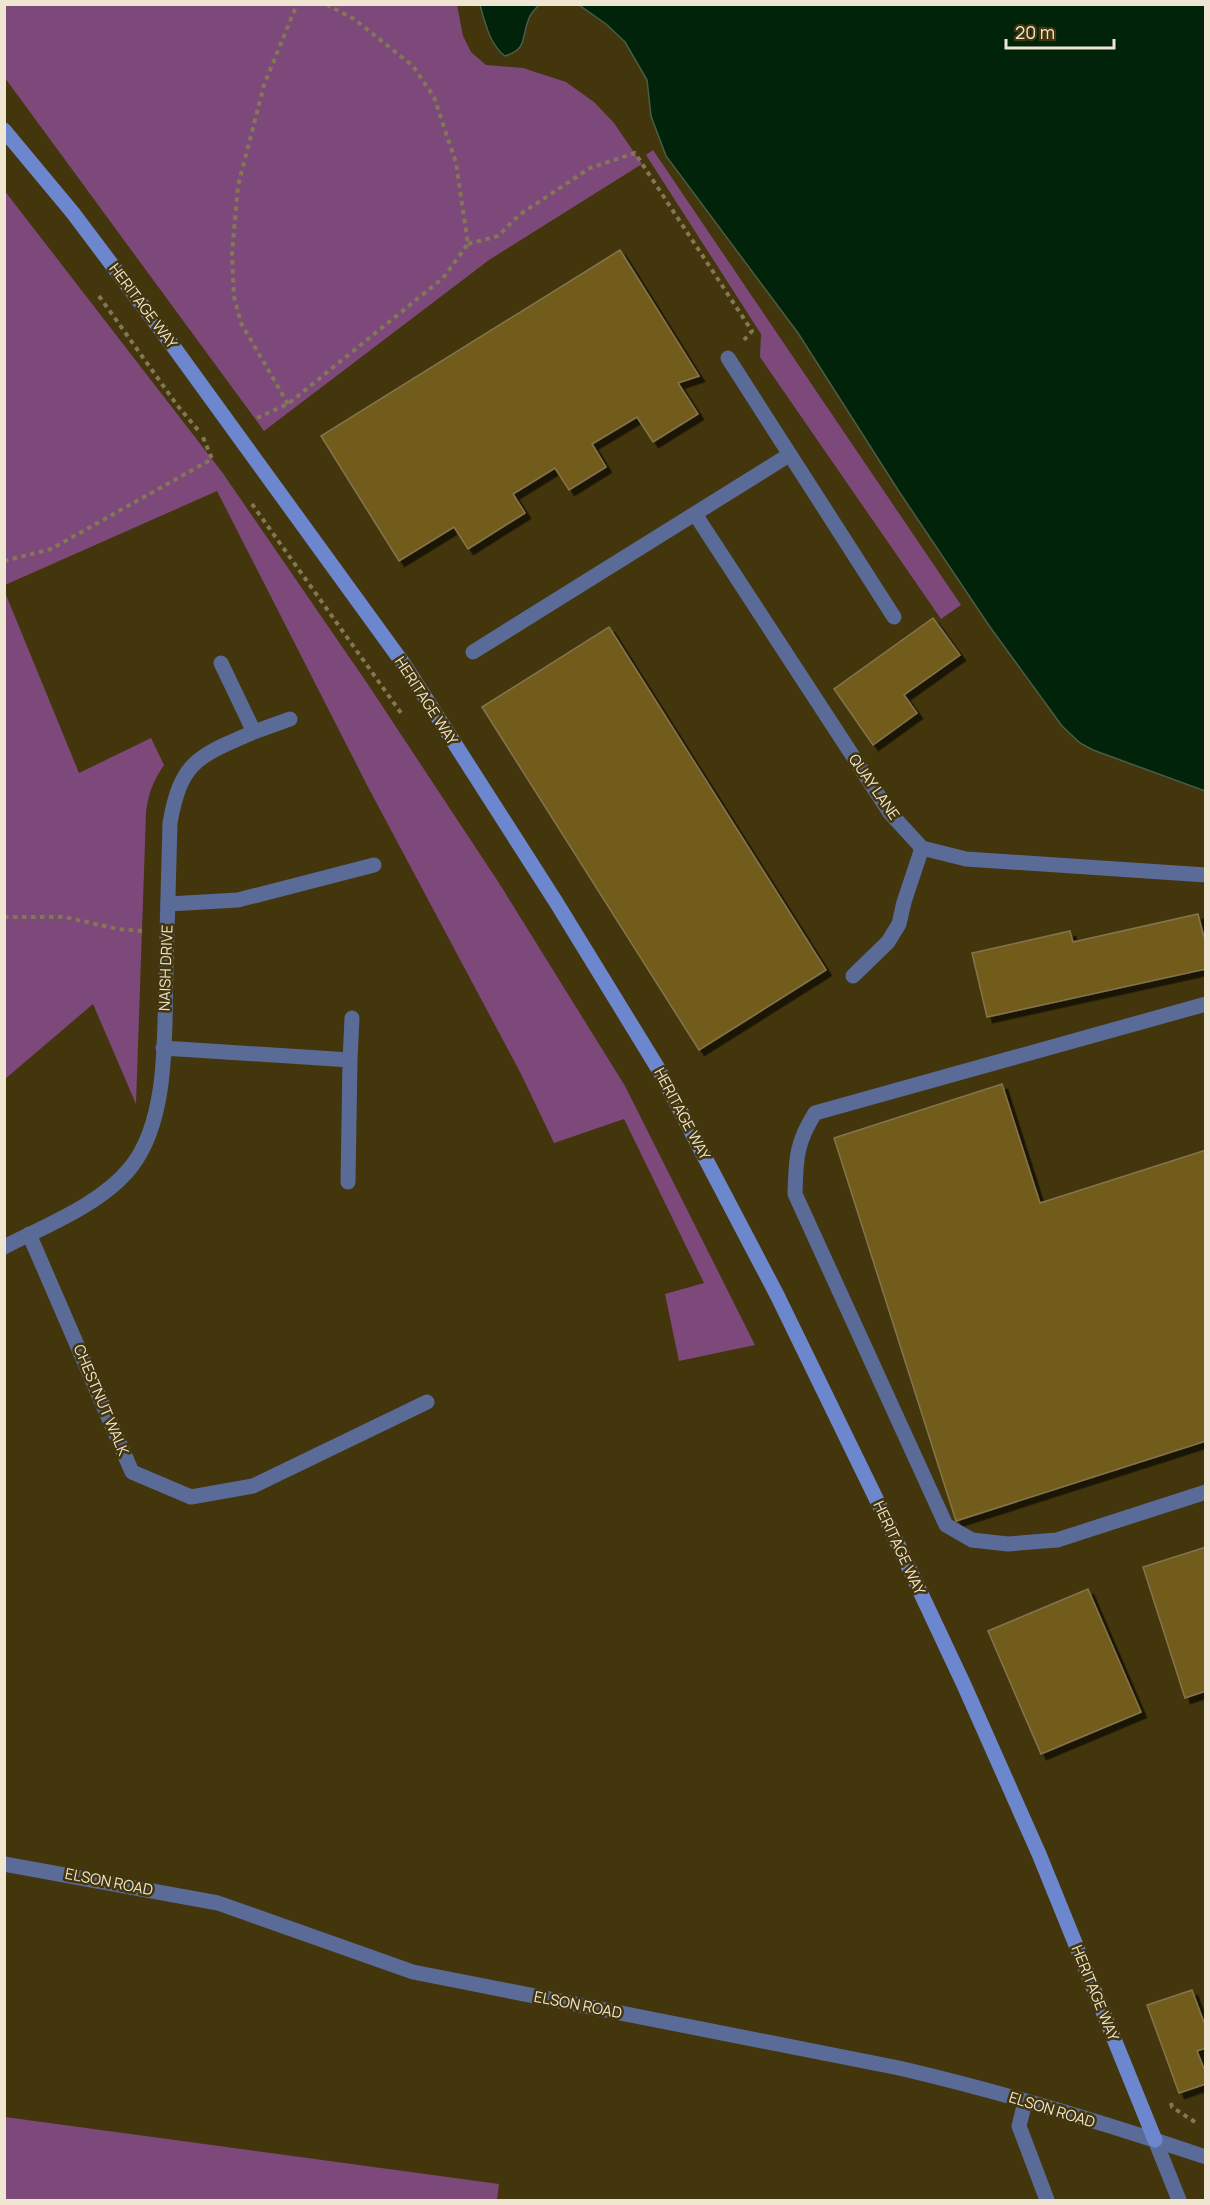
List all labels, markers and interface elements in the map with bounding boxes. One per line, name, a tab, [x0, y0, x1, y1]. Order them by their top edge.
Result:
scale bar	[1006, 12, 1114, 50]
text: 20 m	[1015, 20, 1055, 44]
street label: HERITAGE WAY	[104, 259, 183, 353]
street label: HERITAGE WAY	[390, 652, 463, 750]
street label: QUAY LANE	[844, 749, 905, 824]
street label: NAISH DRIVE	[153, 924, 178, 1012]
street label: HERITAGE WAY	[649, 1064, 716, 1164]
street label: CHESTNUT WALK	[69, 1341, 134, 1459]
street label: HERITAGE WAY	[868, 1497, 931, 1599]
street label: ELSON ROAD	[63, 1863, 155, 1900]
street label: HERITAGE WAY	[1067, 1942, 1124, 2044]
street label: ELSON ROAD	[532, 1986, 624, 2023]
street label: ELSON ROAD	[1006, 2086, 1098, 2133]

